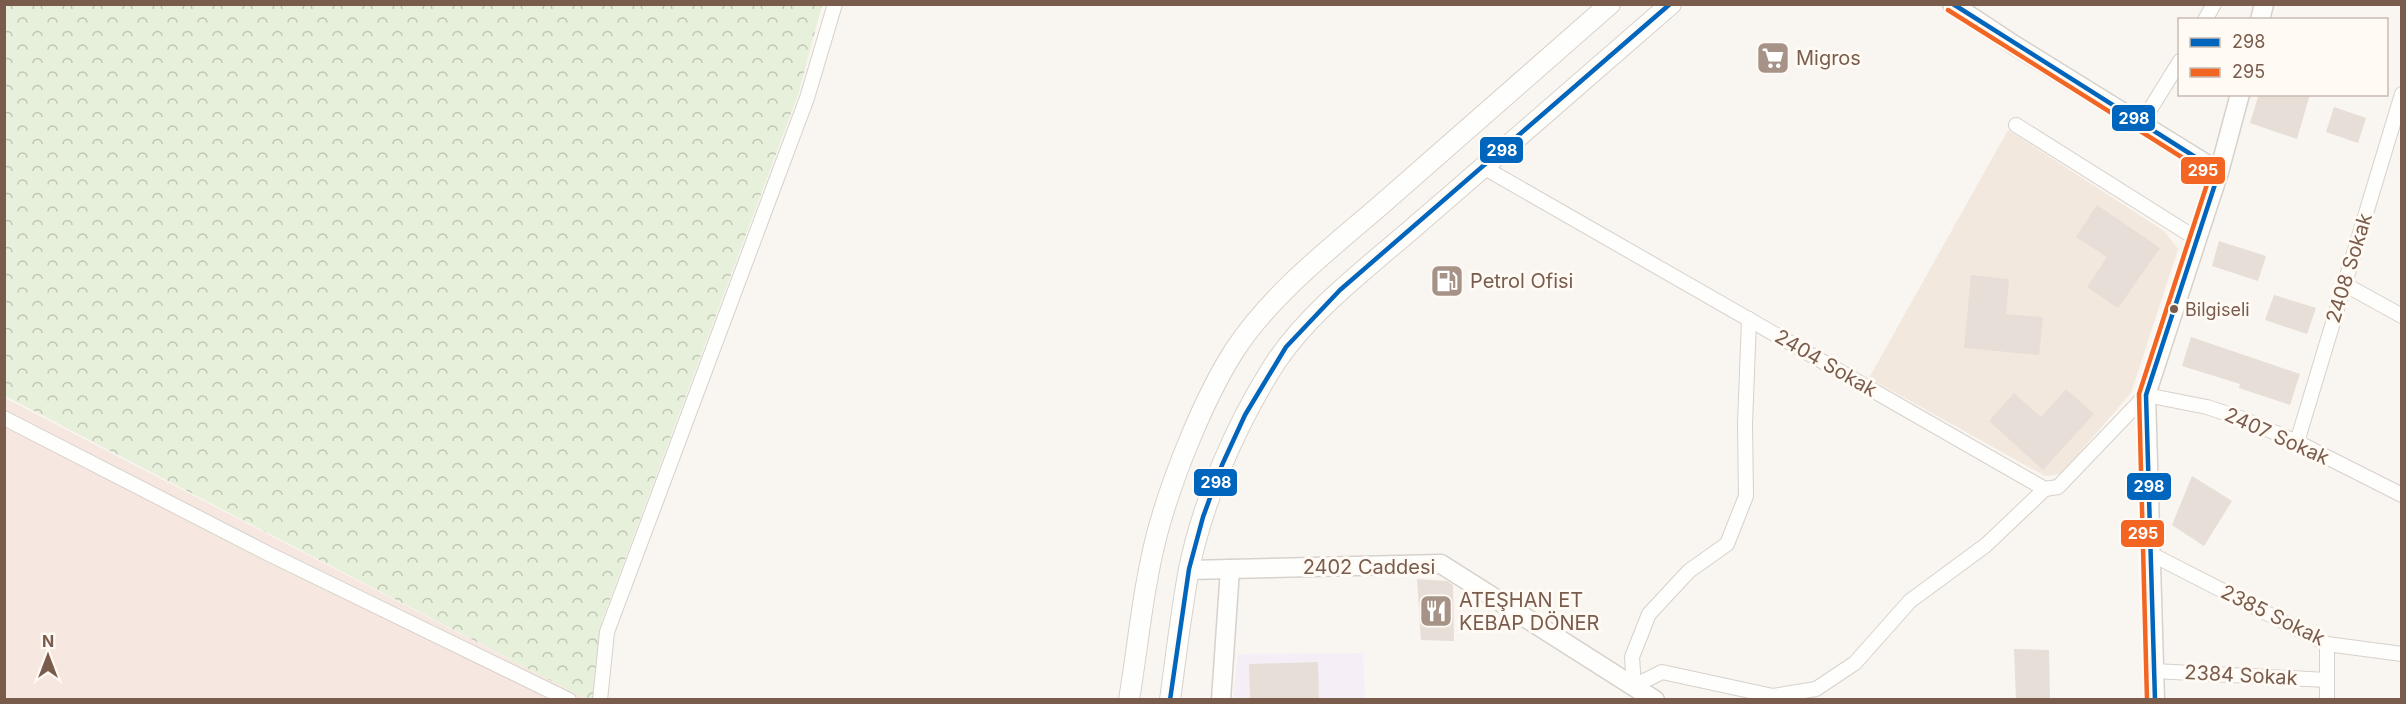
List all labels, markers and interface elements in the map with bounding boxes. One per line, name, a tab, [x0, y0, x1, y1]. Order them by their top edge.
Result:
legend	[2178, 18, 2388, 96]
text: 298	[2232, 31, 2265, 52]
supermarket icon: Migros	[1755, 40, 1791, 76]
place label: Migros	[1796, 46, 1861, 70]
text: 295	[2232, 61, 2265, 82]
line badge: 298	[2111, 104, 2156, 132]
text: 298	[2119, 108, 2149, 128]
line badge: 298	[1479, 136, 1524, 164]
text: 298	[1487, 140, 1517, 160]
line badge: 295	[2180, 156, 2226, 185]
text: 295	[2188, 160, 2218, 180]
street label: 2408 Sokak	[2321, 210, 2377, 326]
fuel station icon: Petrol Ofisi	[1429, 263, 1465, 299]
place label: Petrol Ofisi	[1470, 269, 1573, 293]
place label: Bilgiseli	[2185, 299, 2250, 320]
marker: Bilgiseli	[2168, 303, 2180, 315]
street label: 2404 Sokak	[1771, 324, 1881, 402]
street label: 2407 Sokak	[2221, 402, 2333, 470]
line badge: 298	[1193, 468, 1238, 497]
text: 298	[1201, 472, 1231, 492]
line badge: 298	[2126, 472, 2172, 501]
text: 298	[2134, 476, 2164, 496]
line badge: 295	[2120, 519, 2165, 548]
text: 295	[2128, 523, 2158, 543]
street label: 2402 Caddesi	[1303, 555, 1435, 579]
street label: 2385 Sokak	[2217, 580, 2329, 651]
place label: ATEŞHAN ET KEBAP DÖNER	[1459, 588, 1600, 635]
restaurant icon: ATEŞHAN ET KEBAP DÖNER	[1418, 593, 1454, 629]
north arrow	[18, 626, 78, 686]
text: N	[42, 631, 54, 651]
street label: 2384 Sokak	[2184, 660, 2298, 690]

